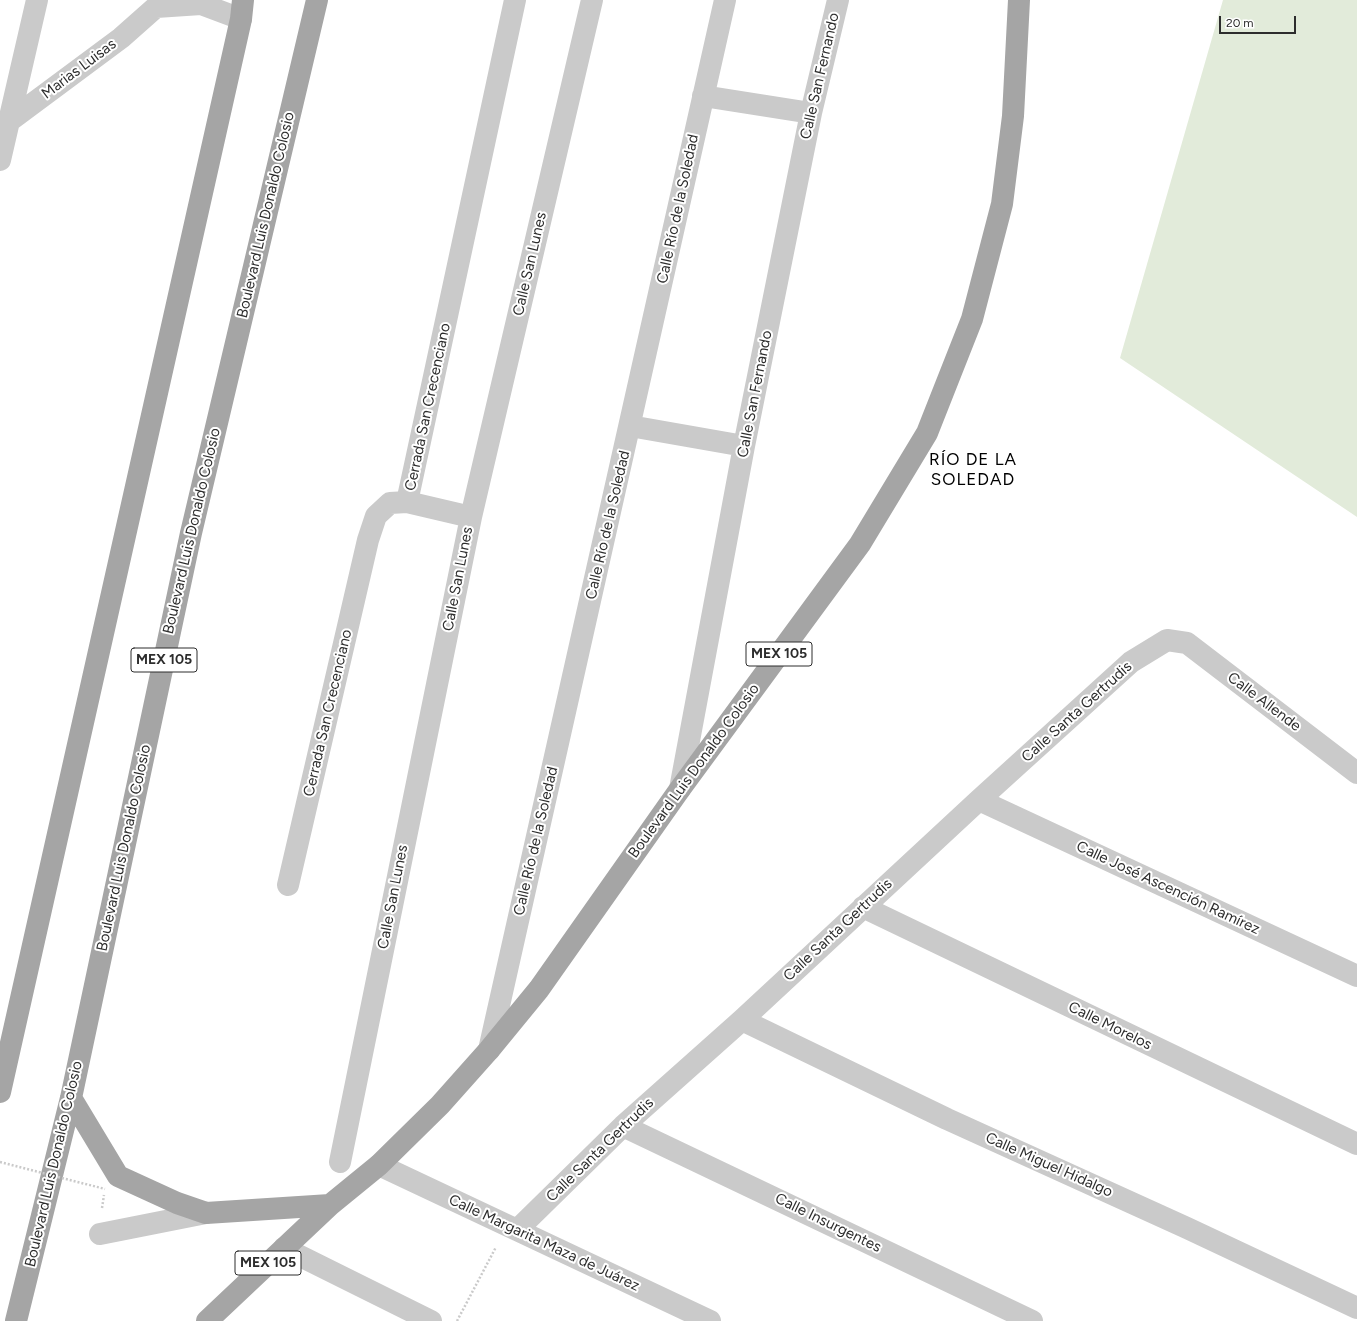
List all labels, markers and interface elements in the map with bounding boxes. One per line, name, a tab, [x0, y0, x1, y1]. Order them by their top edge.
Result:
scale bar	[1221, 8, 1298, 34]
street label: Calle San Fernando	[797, 11, 843, 141]
text: 20 m	[1226, 16, 1254, 30]
street label: Marias Luisas	[38, 35, 120, 103]
street label: Boulevard Luis Donaldo Colosio	[234, 110, 298, 320]
street label: Calle Río de la Soledad	[653, 133, 703, 285]
street label: Calle San Lunes	[509, 211, 551, 317]
street label: Cerrada San Crecenciano	[401, 322, 455, 492]
street label: Calle San Fernando	[734, 329, 776, 459]
street label: Boulevard Luis Donaldo Colosio	[160, 426, 224, 636]
street label: Calle Río de la Soledad	[582, 449, 634, 601]
district label: RÍO DE LA SOLEDAD	[929, 450, 1017, 490]
street label: Calle San Lunes	[439, 525, 477, 633]
street label: Cerrada San Crecenciano	[300, 628, 356, 798]
road number: MEX 105	[746, 642, 812, 666]
road number: MEX 105	[131, 648, 197, 672]
street label: Calle Santa Gertrudis	[1018, 658, 1136, 766]
street label: Calle Allende	[1224, 669, 1304, 735]
street label: Boulevard Luis Donaldo Colosio	[625, 680, 763, 862]
street label: Boulevard Luis Donaldo Colosio	[93, 743, 155, 953]
street label: Calle Río de la Soledad	[510, 765, 562, 917]
street label: Calle José Ascención Ramírez	[1073, 838, 1263, 938]
street label: Calle San Lunes	[374, 843, 412, 951]
street label: Calle Santa Gertrudis	[780, 875, 896, 985]
street label: Calle Morelos	[1065, 998, 1155, 1054]
street label: Boulevard Luis Donaldo Colosio	[22, 1059, 86, 1269]
street label: Calle Santa Gertrudis	[543, 1094, 657, 1206]
street label: Calle Miguel Hidalgo	[983, 1129, 1115, 1201]
street label: Calle Insurgentes	[772, 1189, 884, 1257]
street label: Calle Margarita Maza de Juárez	[446, 1191, 642, 1295]
road number: MEX 105	[235, 1251, 301, 1275]

